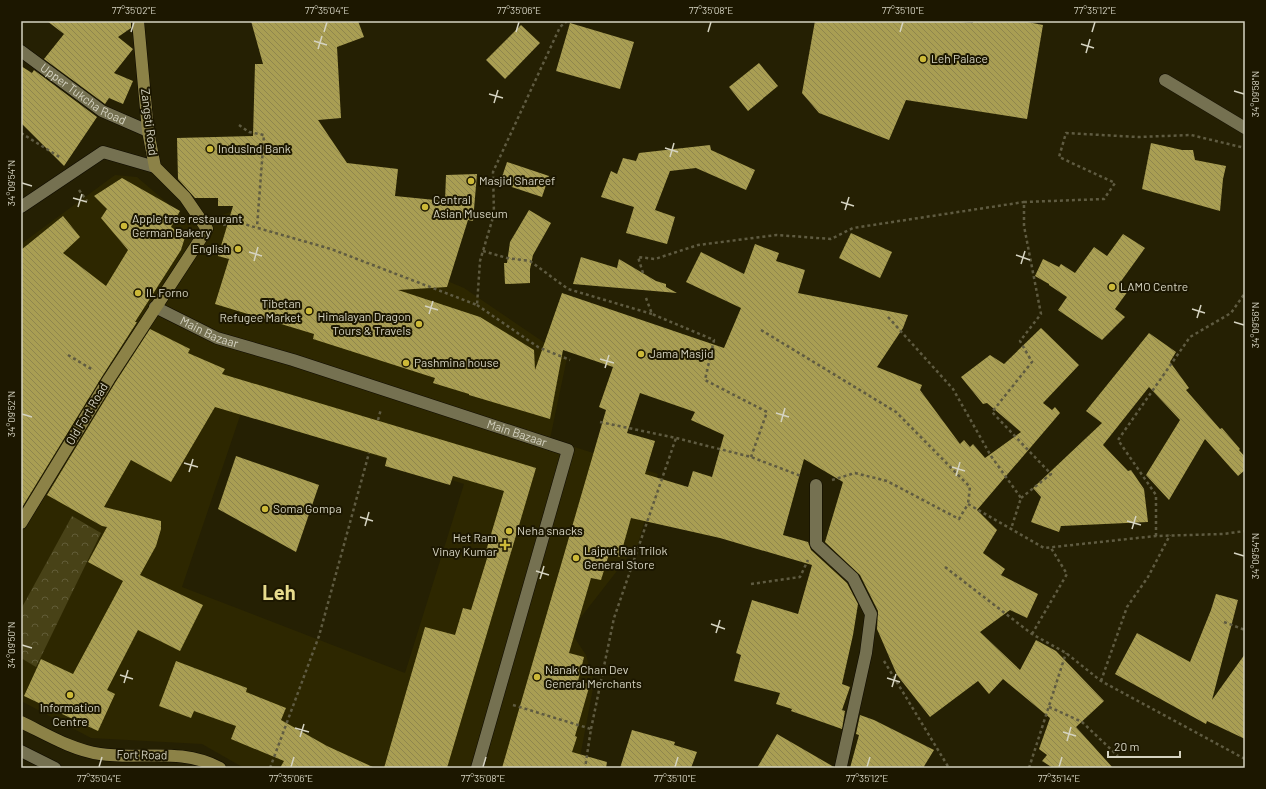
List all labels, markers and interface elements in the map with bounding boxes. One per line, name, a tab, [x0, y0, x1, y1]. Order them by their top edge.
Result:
text: 77°35'02"E	[112, 4, 156, 16]
text: 77°35'04"E	[305, 4, 349, 16]
text: 77°35'06"E	[497, 4, 541, 16]
text: 77°35'08"E	[689, 4, 733, 16]
text: 77°35'10"E	[882, 4, 924, 16]
text: 77°35'12"E	[1074, 4, 1116, 16]
place label: Leh Palace	[931, 51, 988, 65]
marker: Leh Palace	[918, 54, 928, 64]
street label: Upper Tukcha Road	[38, 60, 129, 127]
text: 34°09'58"N	[1249, 71, 1261, 117]
street label: Zangsti Road	[139, 87, 161, 156]
place label: IndusInd Bank	[218, 141, 291, 155]
marker: IndusInd Bank	[205, 144, 215, 154]
text: 34°09'54"N	[5, 160, 17, 206]
place label: Masjid Shareef	[479, 173, 555, 187]
marker: Masjid Shareef	[466, 176, 476, 186]
place label: Central Asian Museum	[433, 192, 508, 220]
marker: Central Asian Museum	[420, 202, 430, 212]
place label: Apple tree restaurant German Bakery	[132, 211, 243, 239]
marker: Apple tree restaurant German Bakery	[119, 221, 129, 231]
place label: English	[192, 241, 230, 255]
marker: English	[233, 244, 243, 254]
place label: LAMO Centre	[1120, 279, 1188, 293]
marker: LAMO Centre	[1107, 282, 1117, 292]
place label: IL Forno	[146, 285, 189, 299]
marker: IL Forno	[133, 288, 143, 298]
place label: Tibetan Refugee Market	[220, 296, 301, 324]
text: 34°09'56"N	[1249, 302, 1261, 348]
marker: Tibetan Refugee Market	[304, 306, 314, 316]
place label: Himalayan Dragon Tours & Travels	[317, 309, 411, 337]
street label: Main Bazaar	[178, 313, 241, 350]
marker: Himalayan Dragon Tours & Travels	[414, 319, 424, 329]
place label: Jama Masjid	[649, 346, 714, 360]
marker: Jama Masjid	[636, 349, 646, 359]
place label: Pashmina house	[414, 355, 499, 369]
marker: Pashmina house	[401, 358, 411, 368]
street label: Old Fort Road	[62, 380, 110, 447]
text: 34°09'52"N	[5, 391, 17, 437]
street label: Main Bazaar	[485, 416, 550, 449]
place label: Soma Gompa	[273, 501, 342, 515]
marker: Soma Gompa	[260, 504, 270, 514]
place label: Neha snacks	[517, 523, 583, 537]
marker: Neha snacks	[504, 526, 514, 536]
place label: Het Ram Vinay Kumar	[432, 530, 498, 558]
text: 34°09'54"N	[1249, 533, 1261, 579]
marker: Het Ram Vinay Kumar	[500, 540, 510, 550]
place label: Lajput Rai Trilok General Store	[584, 543, 668, 571]
marker: Lajput Rai Trilok General Store	[571, 553, 581, 563]
district label: Leh	[262, 580, 296, 604]
text: 34°09'50"N	[5, 622, 17, 668]
place label: Nanak Chan Dev General Merchants	[545, 662, 642, 690]
marker: Nanak Chan Dev General Merchants	[532, 672, 542, 682]
marker: Information Centre	[65, 690, 75, 700]
place label: Information Centre	[40, 700, 100, 728]
scale bar	[1108, 733, 1180, 759]
text: 20 m	[1114, 739, 1140, 753]
street label: Fort Road	[117, 747, 167, 761]
text: 77°35'04"E	[77, 772, 121, 784]
text: 77°35'06"E	[269, 772, 313, 784]
text: 77°35'08"E	[461, 772, 505, 784]
text: 77°35'10"E	[654, 772, 696, 784]
text: 77°35'12"E	[846, 772, 888, 784]
text: 77°35'14"E	[1038, 772, 1080, 784]

